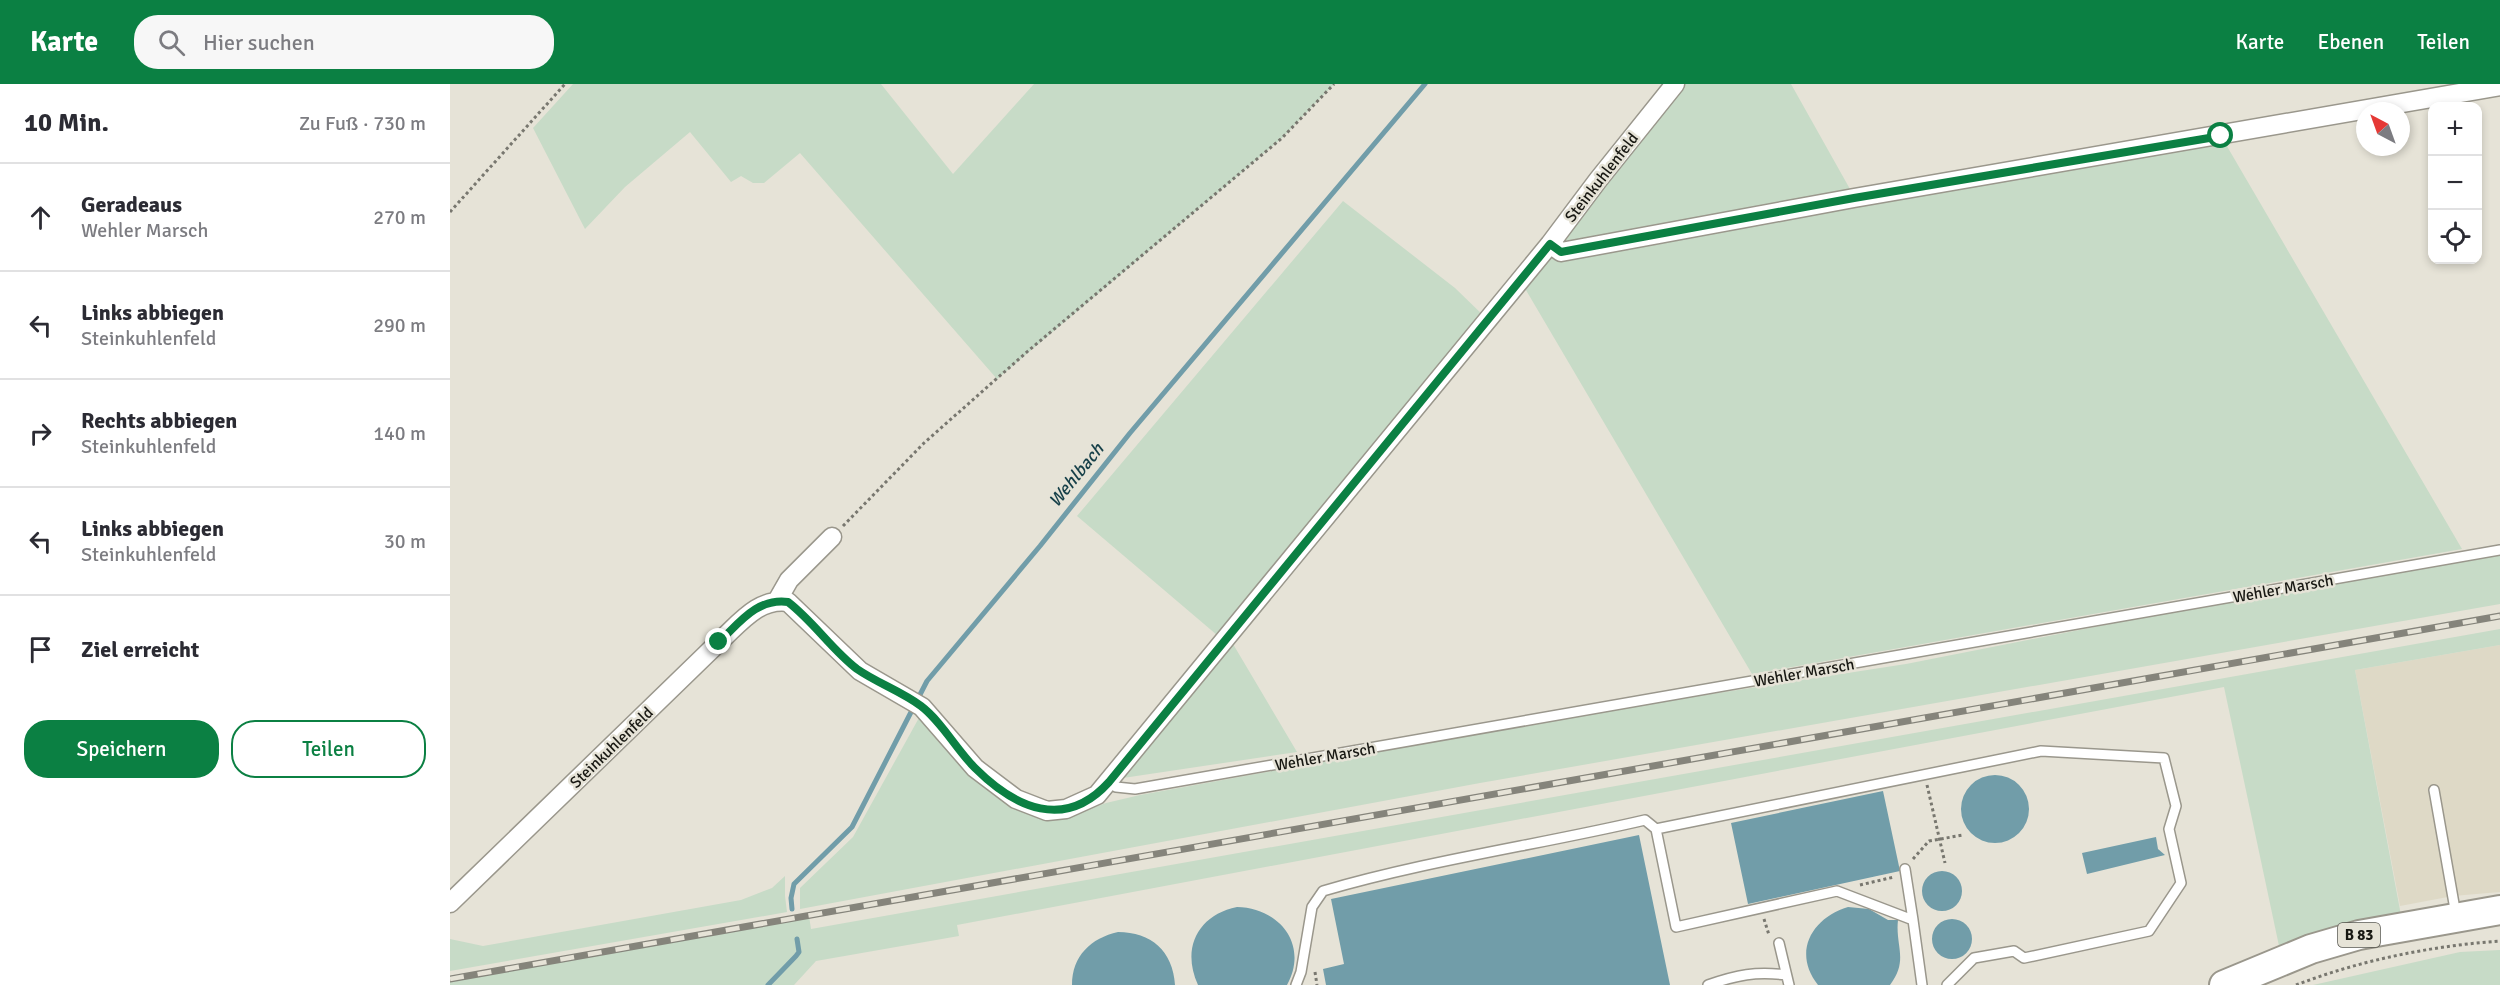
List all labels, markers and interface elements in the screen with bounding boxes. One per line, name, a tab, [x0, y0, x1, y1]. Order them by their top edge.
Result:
search box	[134, 15, 554, 69]
text: Karte	[30, 25, 98, 59]
icon: search	[155, 26, 188, 59]
text: Hier suchen	[203, 29, 315, 56]
text: Karte	[2235, 29, 2284, 55]
text: Ebenen	[2317, 29, 2384, 55]
text: Teilen	[2417, 29, 2470, 55]
north arrow	[2356, 102, 2410, 156]
map controls	[2428, 102, 2482, 264]
button: +	[2428, 102, 2482, 156]
text: 10 Min.	[24, 107, 109, 139]
text: Zu Fuß · 730 m	[299, 111, 426, 136]
route start	[2207, 122, 2233, 148]
street label: Steinkuhlenfeld	[1561, 129, 1643, 226]
button: −	[2428, 156, 2482, 210]
text: Geradeaus	[81, 191, 182, 218]
icon: ahead	[24, 201, 57, 234]
text: 270 m	[373, 205, 426, 230]
button: locate	[2428, 210, 2482, 264]
text: Wehler Marsch	[81, 218, 208, 243]
text: Links abbiegen	[81, 299, 224, 326]
icon: left	[24, 309, 57, 342]
text: 290 m	[373, 313, 426, 338]
text: Steinkuhlenfeld	[81, 326, 216, 351]
text: Rechts abbiegen	[81, 407, 237, 434]
icon: right	[24, 417, 57, 450]
text: 140 m	[373, 421, 426, 446]
text: Steinkuhlenfeld	[81, 434, 216, 459]
water label: Wehlbach	[1044, 438, 1109, 511]
text: Links abbiegen	[81, 515, 224, 542]
icon: left	[24, 525, 57, 558]
text: 30 m	[384, 529, 426, 554]
text: Steinkuhlenfeld	[81, 542, 216, 567]
street label: Wehler Marsch	[2231, 570, 2335, 608]
route end	[705, 628, 731, 654]
icon: arrive	[24, 633, 57, 666]
text: Ziel erreicht	[81, 636, 199, 663]
street label: Wehler Marsch	[1752, 654, 1856, 692]
street label: Steinkuhlenfeld	[566, 703, 658, 792]
button: Speichern	[24, 720, 219, 778]
button: Teilen	[231, 720, 426, 778]
street label: Wehler Marsch	[1273, 738, 1377, 776]
road number: B 83	[2338, 923, 2380, 947]

